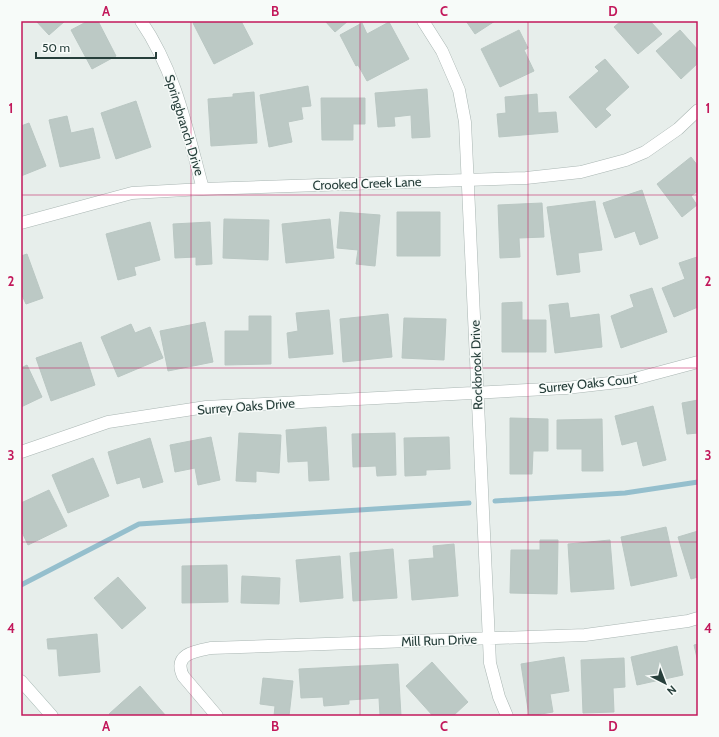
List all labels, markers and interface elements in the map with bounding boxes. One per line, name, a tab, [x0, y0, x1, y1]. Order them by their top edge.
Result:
text: A	[102, 3, 111, 19]
text: B	[271, 3, 279, 19]
text: C	[440, 3, 448, 19]
text: D	[608, 3, 618, 19]
scale bar	[36, 34, 156, 60]
text: 50 m	[42, 40, 70, 55]
street label: Springbranch Drive	[162, 72, 208, 178]
text: 1	[9, 100, 13, 116]
text: 1	[706, 100, 710, 116]
street label: Crooked Creek Lane	[312, 173, 422, 193]
text: 2	[8, 273, 15, 289]
text: 2	[705, 273, 712, 289]
street label: Rockbrook Drive	[466, 319, 486, 410]
street label: Surrey Oaks Court	[538, 370, 639, 396]
street label: Surrey Oaks Drive	[197, 395, 296, 417]
text: 3	[7, 447, 15, 463]
text: 3	[704, 447, 712, 463]
text: 4	[7, 620, 15, 636]
text: 4	[704, 620, 712, 636]
street label: Mill Run Drive	[401, 631, 478, 649]
north arrow	[645, 663, 685, 703]
text: N	[664, 683, 679, 698]
text: A	[102, 718, 111, 734]
text: B	[271, 718, 279, 734]
text: C	[440, 718, 448, 734]
text: D	[608, 718, 618, 734]

